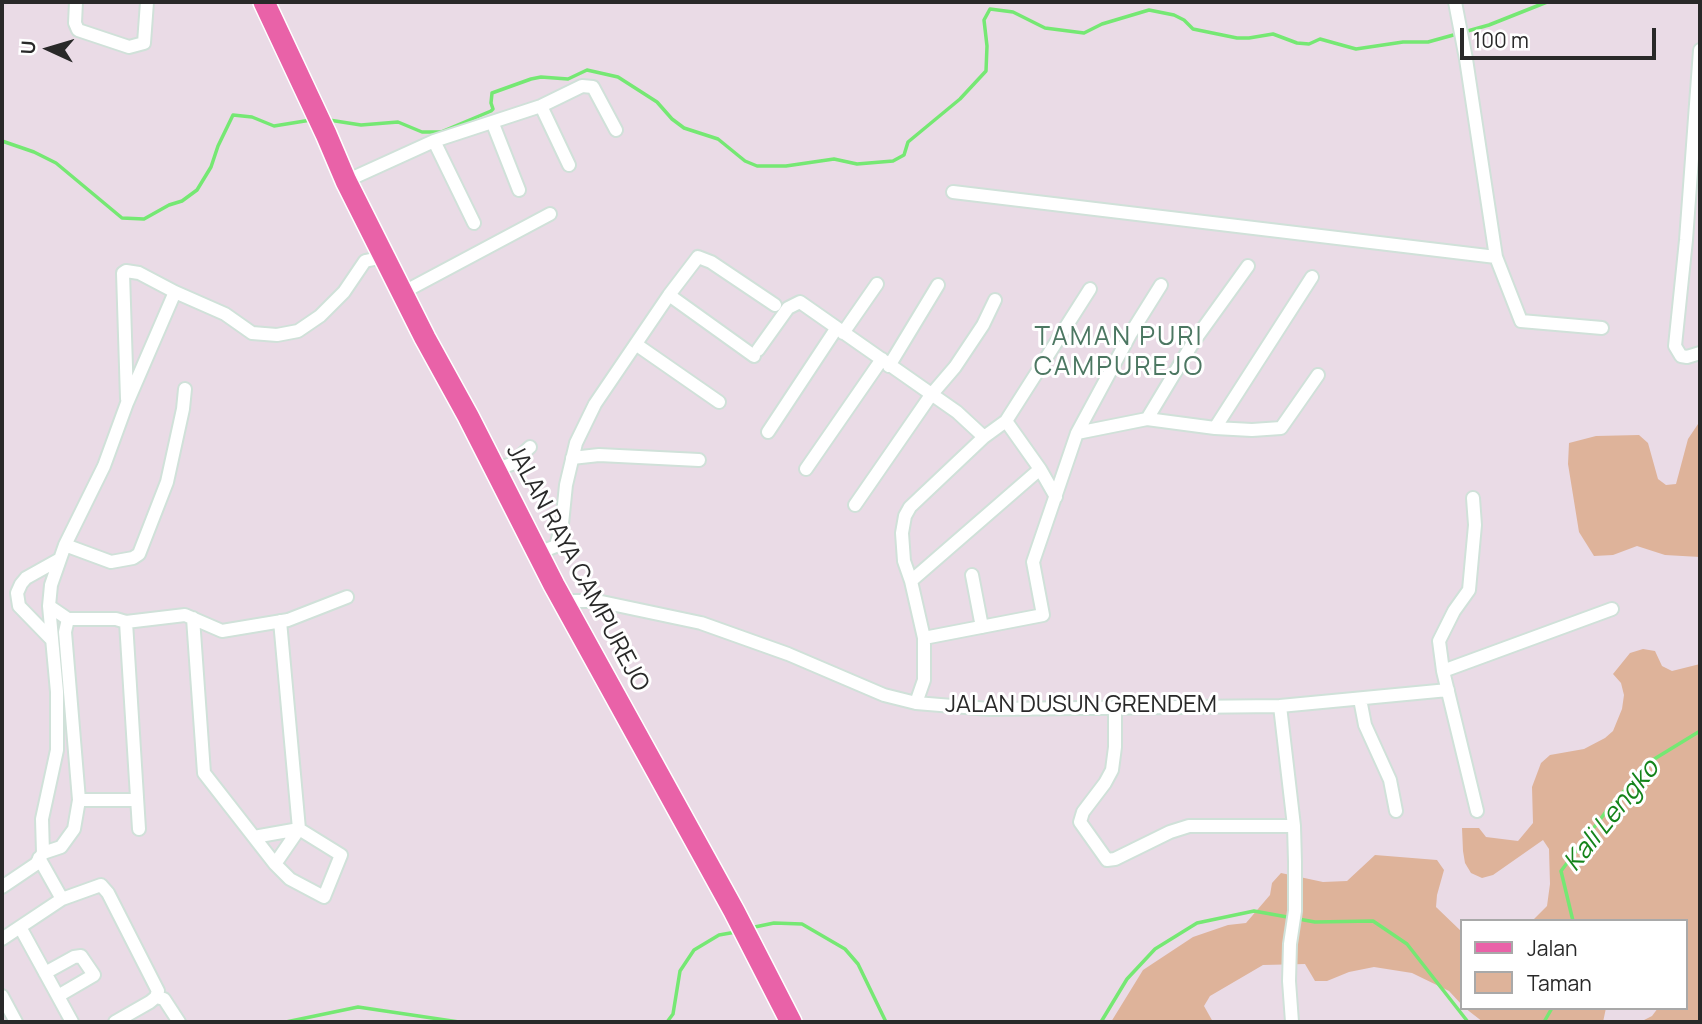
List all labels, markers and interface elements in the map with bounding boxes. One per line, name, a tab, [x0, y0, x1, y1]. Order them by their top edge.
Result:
north arrow	[14, 14, 84, 84]
scale bar	[1464, 14, 1660, 58]
text: 100 m	[1473, 26, 1529, 54]
text: U	[15, 40, 41, 55]
district label: TAMAN PURI CAMPUREJO	[1035, 322, 1203, 384]
street label: JALAN RAYA CAMPUREJO	[500, 439, 654, 697]
street label: JALAN DUSUN GRENDEM	[945, 691, 1217, 719]
water label: Kali Lengko	[1558, 754, 1666, 878]
legend	[1460, 919, 1688, 1010]
text: Jalan	[1527, 934, 1577, 962]
text: Taman	[1527, 969, 1592, 997]

